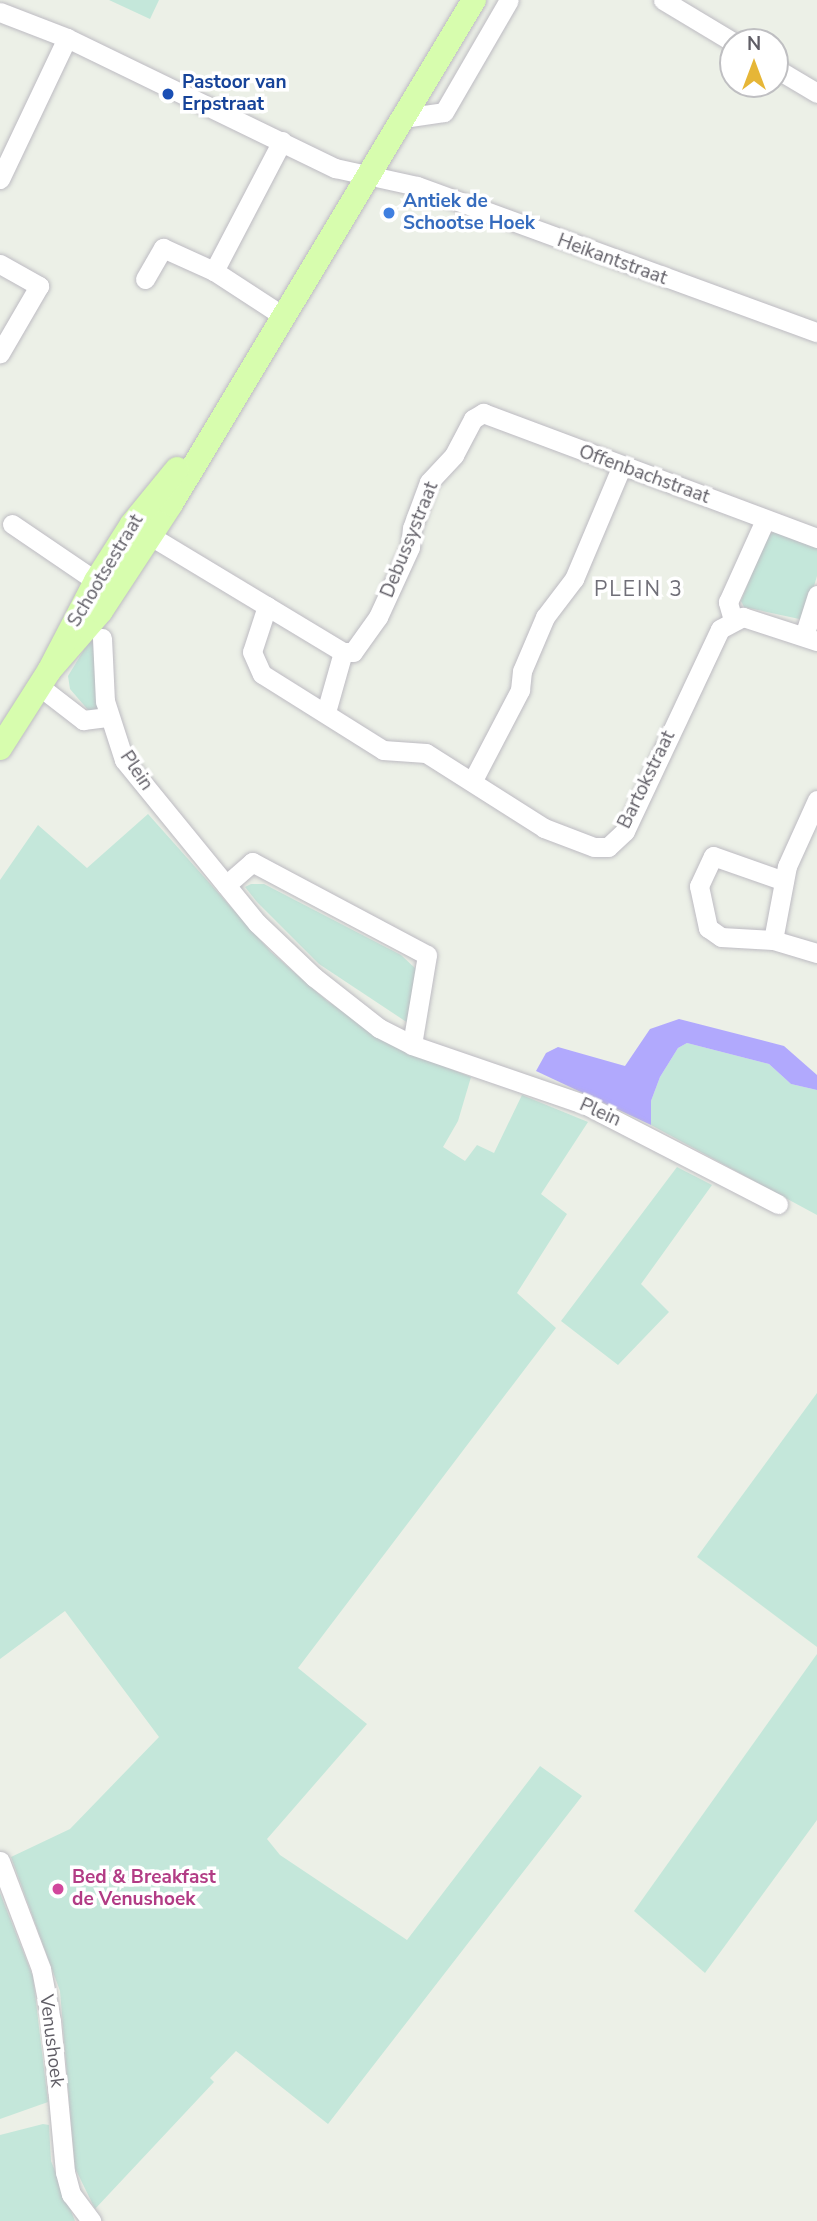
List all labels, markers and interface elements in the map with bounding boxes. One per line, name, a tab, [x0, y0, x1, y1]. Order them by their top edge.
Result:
north arrow	[719, 28, 789, 98]
text: N	[747, 31, 761, 57]
place label: Pastoor van Erpstraat	[182, 72, 287, 116]
marker: Pastoor van Erpstraat	[160, 86, 176, 102]
place label: Antiek de Schootse Hoek	[403, 191, 535, 235]
marker: Antiek de Schootse Hoek	[381, 205, 397, 221]
street label: Heikantstraat	[554, 230, 670, 290]
street label: Offenbachstraat	[576, 441, 712, 509]
street label: Debussystraat	[376, 479, 444, 601]
street label: Schootsestraat	[63, 511, 149, 631]
district label: PLEIN 3	[595, 576, 683, 602]
street label: Bartokstraat	[614, 727, 680, 833]
street label: Plein	[115, 747, 157, 795]
street label: Plein	[576, 1094, 624, 1132]
place label: Bed & Breakfast de Venushoek	[72, 1867, 216, 1911]
marker: Bed & Breakfast de Venushoek	[50, 1881, 66, 1897]
street label: Venushoek	[34, 1993, 68, 2089]

